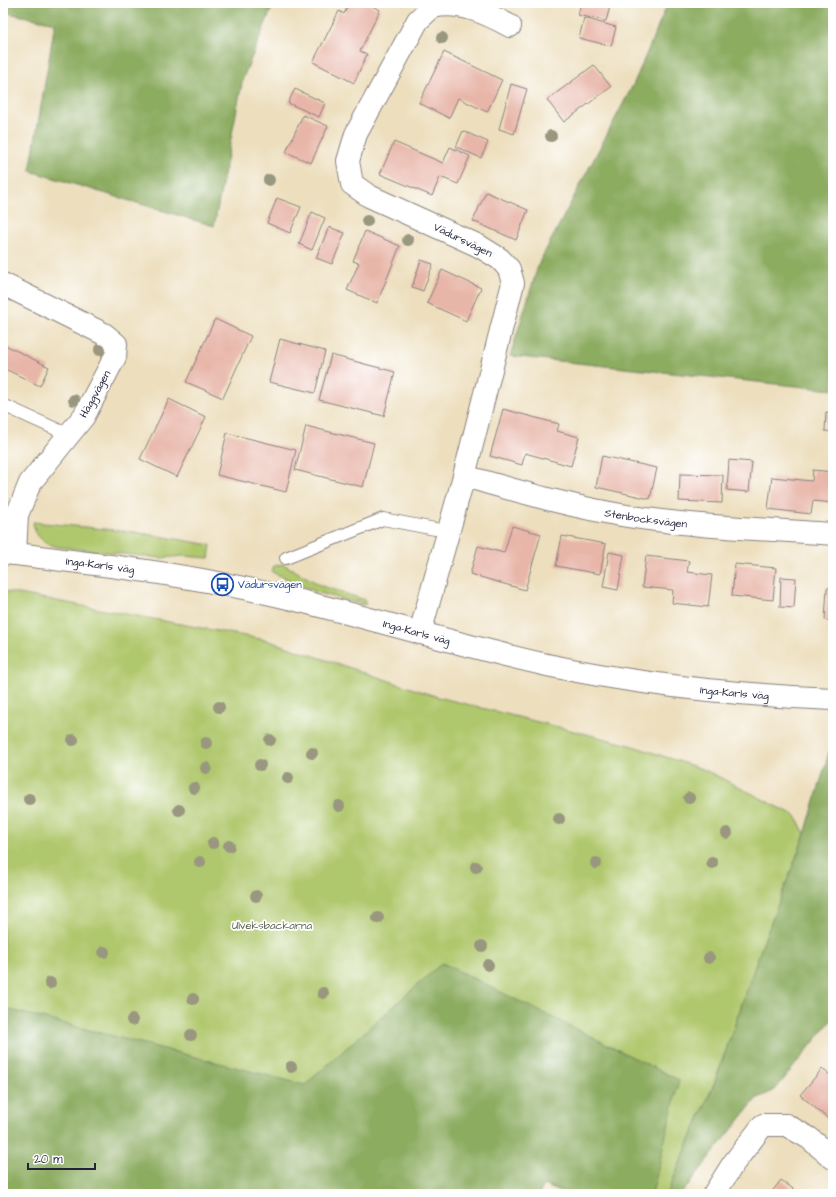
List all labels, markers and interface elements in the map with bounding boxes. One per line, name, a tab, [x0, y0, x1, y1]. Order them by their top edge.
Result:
street label: Vädursvägen	[431, 219, 495, 262]
street label: Häggvägen	[76, 367, 115, 421]
street label: Stenbocksvägen	[603, 505, 688, 531]
street label: Inga-Karls väg	[65, 553, 136, 578]
bus stop icon: Vädursvägen	[210, 571, 236, 597]
place label: Vädursvägen	[238, 577, 302, 593]
street label: Inga-Karls väg	[382, 616, 452, 649]
street label: Inga-Karls väg	[699, 682, 770, 704]
park label: Ulveksbackarna	[232, 918, 312, 933]
scale bar	[28, 1145, 95, 1171]
text: 20 m	[34, 1151, 63, 1168]

